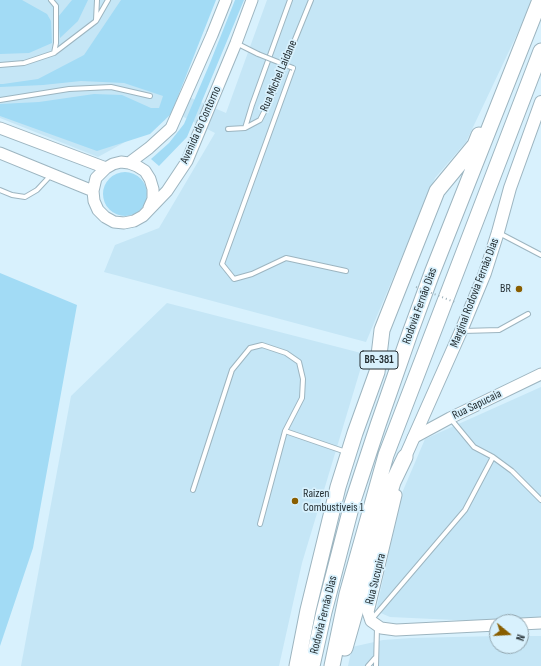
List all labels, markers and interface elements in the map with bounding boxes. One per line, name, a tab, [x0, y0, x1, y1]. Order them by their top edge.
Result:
street label: Rua Michel Laidane	[257, 38, 301, 114]
street label: Avenida do Contorno	[178, 84, 224, 166]
street label: Marginal Rodovia Fernão Dias	[448, 236, 502, 350]
street label: Rodovia Fernão Dias	[400, 266, 440, 346]
place label: BR	[500, 282, 511, 296]
marker: BR	[514, 284, 524, 294]
road number: BR-381	[360, 351, 398, 369]
street label: Rua Sapucaia	[450, 387, 504, 423]
place label: Raizen Combustíveis 1	[303, 487, 364, 515]
marker: Raizen Combustíveis 1	[290, 496, 300, 506]
street label: Rua Sucupira	[363, 552, 389, 606]
street label: Rodovia Fernão Dias	[307, 574, 341, 656]
north arrow	[489, 614, 529, 654]
text: N	[513, 633, 527, 642]

